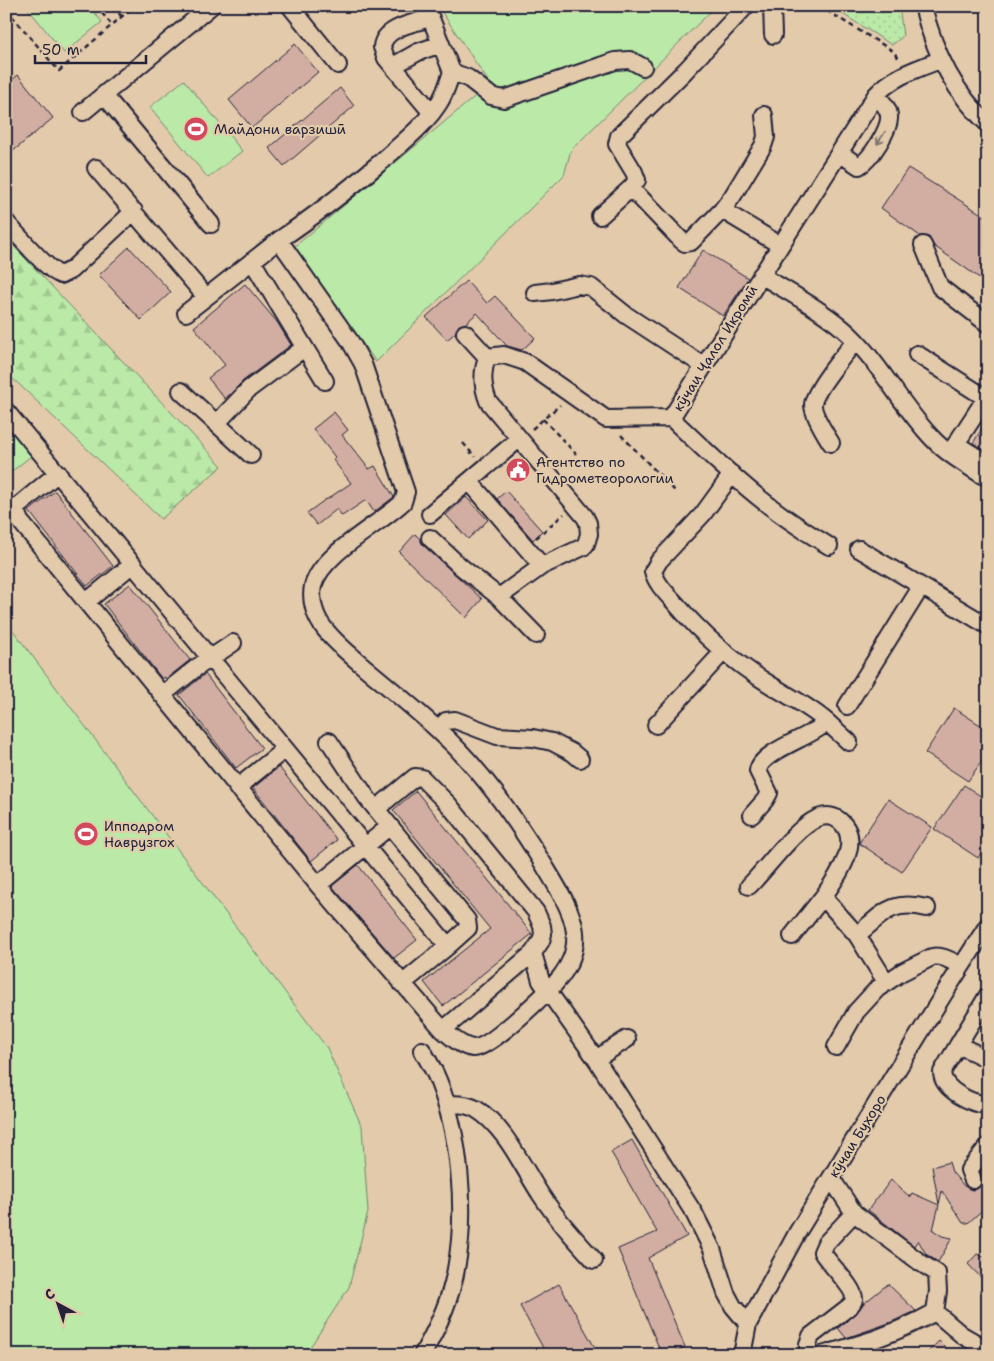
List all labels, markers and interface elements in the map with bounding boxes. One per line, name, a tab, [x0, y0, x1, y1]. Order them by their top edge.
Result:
scale bar	[35, 32, 146, 64]
text: 50 m	[42, 40, 80, 60]
sports icon: Майдони варзишӣ	[183, 116, 209, 142]
place label: Майдони варзишӣ	[214, 120, 346, 138]
one-way arrow	[876, 131, 886, 145]
street label: кӯчаи Ҷалол Икромӣ	[669, 281, 761, 415]
place label: Агентство по Гидрометеорологии	[536, 453, 674, 487]
public building icon: Агентство по Гидрометеорологии	[505, 457, 531, 483]
place label: Ипподром Наврузгох	[104, 817, 175, 851]
sports icon: Ипподром Наврузгох	[73, 821, 99, 847]
street label: кӯчаи Бухоро	[824, 1091, 890, 1181]
north arrow	[32, 1278, 82, 1328]
text: С	[41, 1284, 59, 1304]

